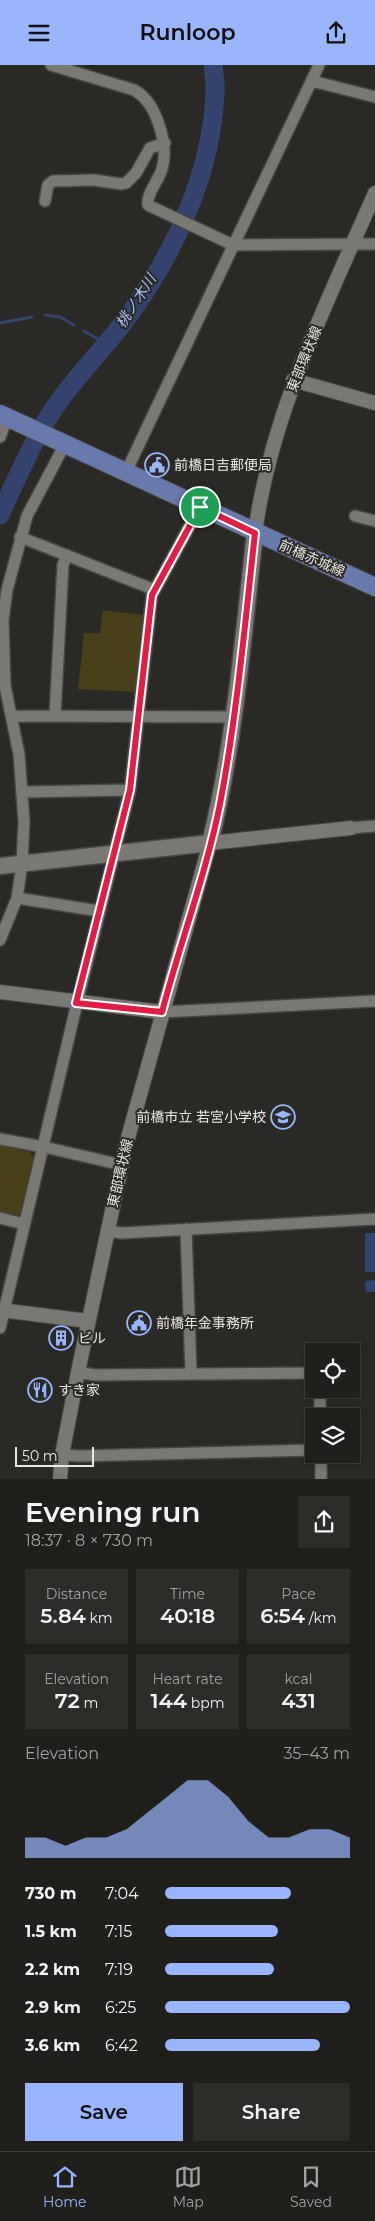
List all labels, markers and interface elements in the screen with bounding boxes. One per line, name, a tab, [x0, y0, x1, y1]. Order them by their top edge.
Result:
icon: menu	[25, 19, 53, 47]
text: Runloop	[140, 19, 235, 46]
icon: share	[322, 19, 350, 47]
water label: 桃ノ木川	[111, 269, 161, 331]
street label: 東部環状線	[283, 323, 325, 395]
public building icon: 前橋日吉郵便局	[144, 452, 170, 478]
place label: 前橋日吉郵便局	[174, 456, 272, 474]
pin	[179, 486, 221, 528]
icon: arrive	[186, 493, 214, 521]
street label: 前橋赤城線	[276, 536, 348, 580]
school or university icon: 前橋市立 若宮小学校	[270, 1104, 296, 1130]
place label: 前橋市立 若宮小学校	[136, 1108, 266, 1126]
street label: 東部環状線	[103, 1137, 137, 1209]
public building icon: 前橋年金事務所	[126, 1310, 152, 1336]
place label: 前橋年金事務所	[156, 1314, 254, 1332]
building icon: ビル	[48, 1325, 74, 1351]
place label: ビル	[78, 1329, 106, 1347]
map controls	[305, 1343, 360, 1463]
button: locate	[305, 1343, 360, 1398]
restaurant icon: すき家	[27, 1377, 53, 1403]
place label: すき家	[58, 1381, 100, 1399]
button: layers	[305, 1408, 360, 1463]
scale bar	[15, 1443, 94, 1467]
text: 50 m	[22, 1447, 58, 1465]
text: Evening run	[25, 1495, 200, 1529]
button: share	[298, 1496, 350, 1548]
text: 18:37 · 8 × 730 m	[25, 1531, 153, 1550]
text: Distance	[46, 1585, 107, 1603]
text: Time	[170, 1585, 205, 1603]
text: Pace	[281, 1585, 316, 1603]
text: 5.84	[40, 1603, 86, 1628]
text: 40:18	[160, 1603, 215, 1628]
text: 6:54	[260, 1603, 305, 1628]
text: km	[86, 1609, 113, 1627]
text: /km	[305, 1609, 337, 1627]
text: Elevation	[44, 1670, 109, 1688]
text: Heart rate	[152, 1670, 223, 1688]
text: kcal	[285, 1670, 312, 1688]
text: 72	[55, 1688, 80, 1713]
text: 144	[150, 1688, 187, 1713]
text: 431	[281, 1688, 316, 1713]
text: m	[80, 1694, 98, 1712]
text: bpm	[187, 1694, 225, 1712]
text: Elevation	[25, 1744, 99, 1763]
text: 35–43 m	[283, 1744, 350, 1763]
text: 730 m	[25, 1884, 76, 1903]
text: 7:04	[105, 1884, 139, 1903]
text: 1.5 km	[25, 1922, 77, 1941]
text: 7:15	[105, 1922, 132, 1941]
text: 2.2 km	[25, 1960, 80, 1979]
text: 7:19	[105, 1960, 133, 1979]
text: 2.9 km	[25, 1998, 81, 2017]
text: 6:25	[105, 1998, 136, 2017]
text: 3.6 km	[25, 2036, 80, 2055]
text: 6:42	[105, 2036, 138, 2055]
button: Save	[25, 2083, 183, 2141]
button: Share	[193, 2083, 350, 2141]
tab: Home	[43, 2163, 87, 2211]
tab: Map	[173, 2163, 204, 2211]
tab: Saved	[290, 2163, 332, 2211]

